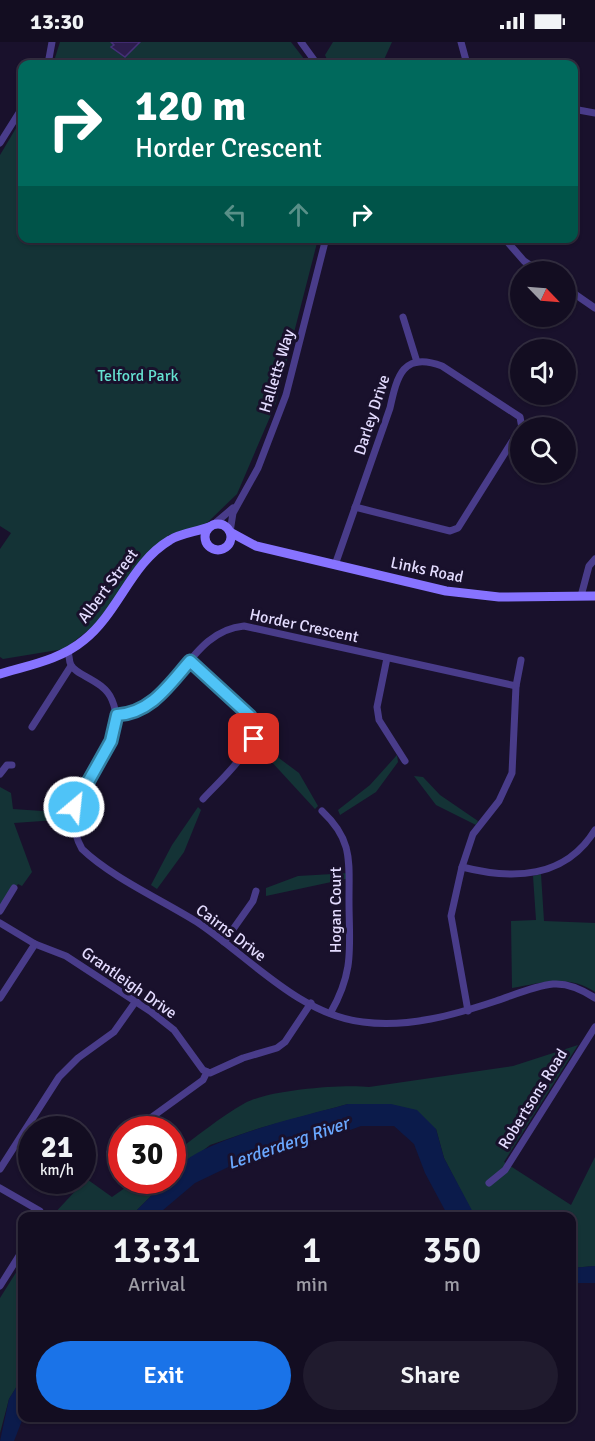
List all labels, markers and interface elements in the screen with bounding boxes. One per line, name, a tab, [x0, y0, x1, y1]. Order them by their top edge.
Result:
text: 13:30	[30, 8, 84, 35]
text: 120 m	[135, 81, 246, 132]
icon: right	[36, 84, 114, 162]
text: Horder Crescent	[135, 132, 322, 165]
icon: left	[219, 198, 252, 231]
icon: ahead	[282, 198, 315, 231]
icon: right	[345, 198, 378, 231]
north arrow	[510, 261, 576, 327]
map controls	[510, 261, 576, 483]
street label: Halletts Way	[255, 326, 299, 415]
button: sound	[510, 339, 576, 405]
park label: Telford Park	[97, 366, 179, 386]
street label: Darley Drive	[350, 372, 394, 458]
button: search	[510, 417, 576, 483]
street label: Albert Street	[74, 545, 143, 627]
street label: Links Road	[389, 553, 465, 587]
street label: Horder Crescent	[248, 605, 361, 647]
pin	[228, 713, 279, 764]
icon: arrive	[237, 722, 270, 755]
position arrow	[42, 775, 106, 839]
street label: Hogan Court	[326, 866, 346, 953]
street label: Cairns Drive	[192, 900, 270, 966]
street label: Grantleigh Drive	[77, 943, 181, 1023]
street label: Robertsons Road	[494, 1045, 572, 1153]
water label: Lerderderg River	[224, 1111, 354, 1174]
speed limit sign: 30	[108, 1116, 186, 1194]
text: 21	[41, 1129, 73, 1166]
text: km/h	[40, 1161, 74, 1179]
text: 13:31	[113, 1228, 201, 1273]
text: 1	[302, 1228, 322, 1273]
text: 350	[423, 1228, 481, 1273]
text: Arrival	[128, 1272, 186, 1297]
text: min	[296, 1272, 328, 1297]
text: m	[444, 1272, 460, 1297]
button: Exit	[36, 1341, 291, 1410]
button: Share	[303, 1341, 558, 1410]

